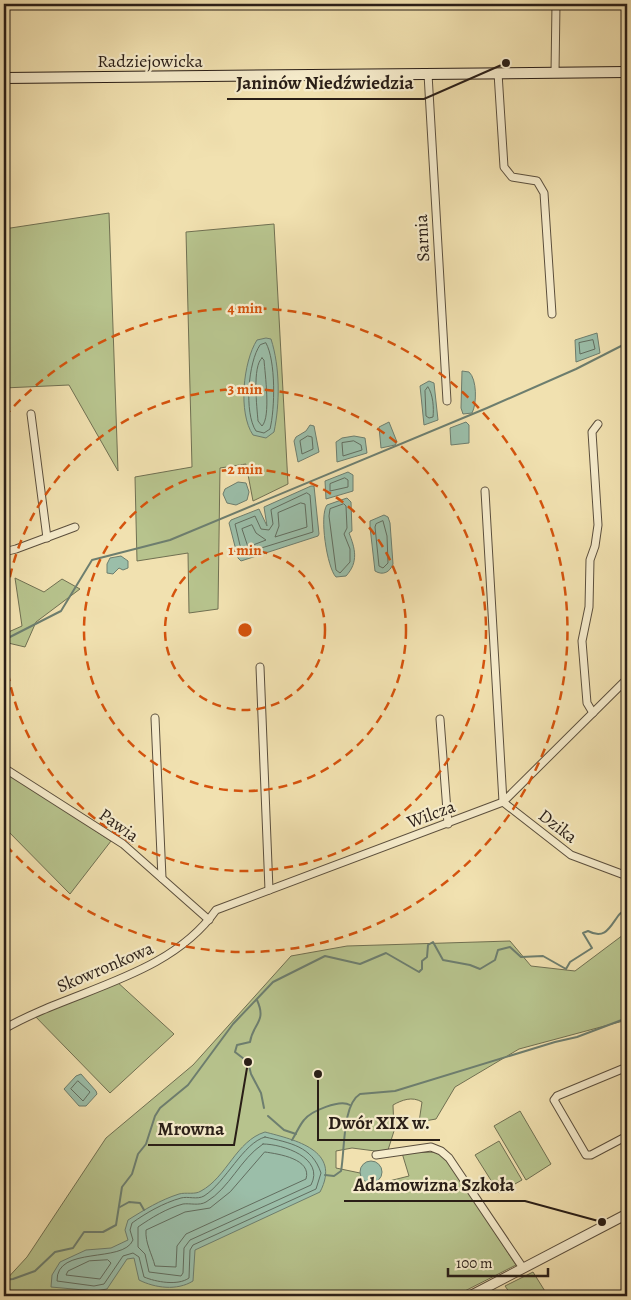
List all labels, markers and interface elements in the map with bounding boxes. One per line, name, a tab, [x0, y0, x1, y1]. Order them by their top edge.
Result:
street label: Radziejowicka	[97, 49, 203, 73]
callout: Janinów Niedźwiedzia	[227, 65, 424, 99]
text: Janinów Niedźwiedzia	[236, 70, 415, 96]
street label: Sarnia	[409, 213, 435, 262]
text: 4 min	[227, 298, 263, 318]
text: 3 min	[228, 379, 263, 399]
text: 2 min	[227, 459, 263, 479]
text: 1 min	[228, 540, 262, 560]
centre of rings	[236, 621, 254, 639]
street label: Wilcza	[403, 794, 459, 834]
street label: Pawia	[94, 803, 144, 848]
street label: Dzika	[534, 803, 583, 849]
street label: Skowronkowa	[53, 936, 158, 998]
callout: Dwór XIX w.	[318, 1106, 440, 1140]
text: Dwór XIX w.	[328, 1110, 430, 1136]
callout: Mrowna	[148, 1111, 234, 1145]
text: Mrowna	[158, 1116, 225, 1142]
callout: Adamowizna Szkoła	[344, 1167, 525, 1201]
text: Adamowizna Szkoła	[353, 1172, 515, 1198]
scale bar	[448, 1245, 548, 1277]
text: 100 m	[456, 1253, 493, 1273]

